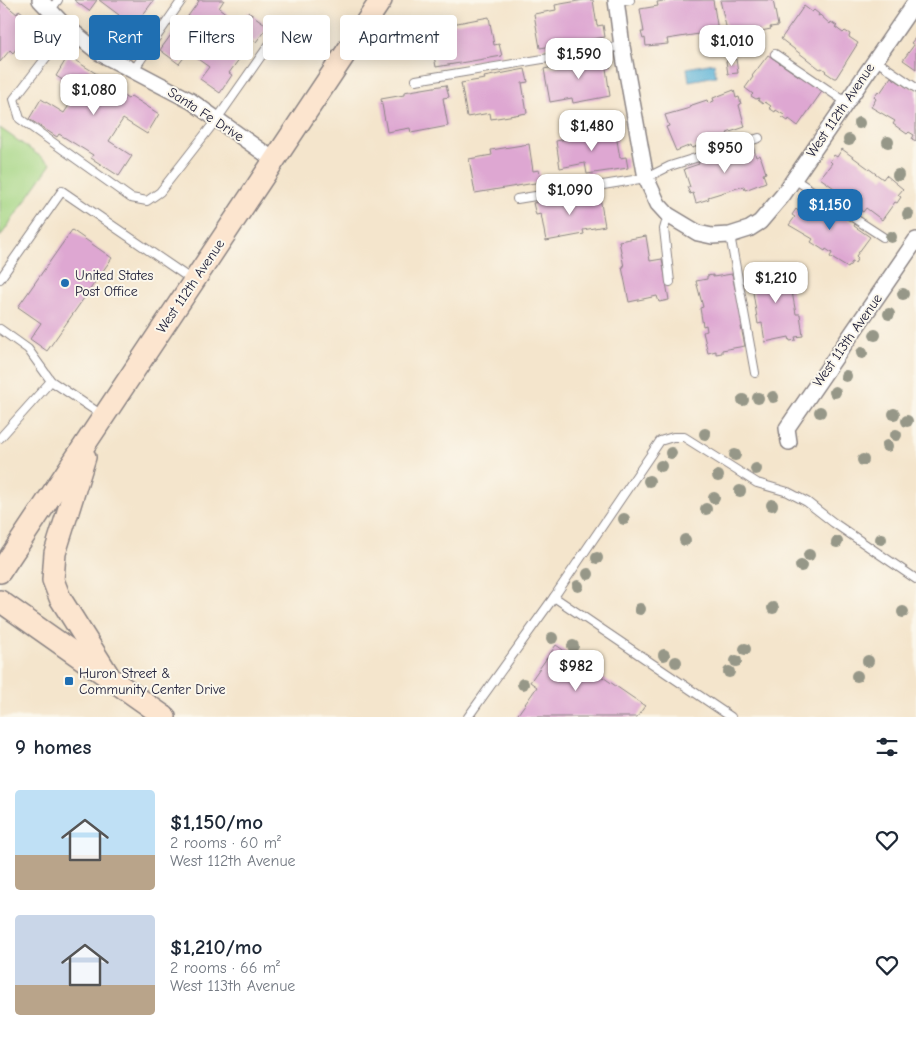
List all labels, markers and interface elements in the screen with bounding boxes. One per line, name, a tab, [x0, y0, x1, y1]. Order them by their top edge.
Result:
chip: Buy	[15, 15, 79, 60]
chip: Rent	[89, 15, 160, 60]
chip: Filters	[170, 15, 253, 60]
chip: New	[263, 15, 330, 60]
chip: Apartment	[340, 15, 457, 60]
pin: $1,010	[691, 24, 773, 67]
text: $1,010	[710, 32, 754, 50]
pin: $1,590	[538, 38, 620, 80]
text: $1,590	[557, 45, 602, 63]
street label: West 112th Avenue	[803, 60, 878, 161]
pin: $1,080	[53, 74, 135, 116]
text: $1,080	[71, 81, 117, 99]
street label: Santa Fe Drive	[164, 84, 247, 145]
pin: $1,480	[551, 110, 633, 152]
text: $1,480	[570, 117, 614, 135]
pin: $950	[695, 132, 755, 174]
text: $950	[707, 139, 743, 157]
pin: $1,090	[529, 174, 611, 216]
text: $1,090	[547, 181, 593, 199]
pin: $1,150	[789, 188, 871, 231]
text: $1,150	[809, 196, 851, 214]
street label: West 112th Avenue	[153, 236, 228, 337]
pin: $1,210	[735, 262, 817, 304]
place label: United States Post Office	[75, 267, 153, 300]
text: $1,210	[755, 269, 797, 287]
marker: United States Post Office	[59, 277, 71, 289]
street label: West 113th Avenue	[809, 290, 886, 390]
pin: $982	[546, 650, 606, 692]
text: $982	[559, 657, 593, 675]
place label: Huron Street & Community Center Drive	[79, 665, 226, 698]
marker: Huron Street & Community Center Drive	[63, 675, 75, 687]
icon: filters	[873, 733, 901, 761]
text: 9 homes	[15, 735, 91, 759]
icon: home	[55, 810, 115, 870]
text: $1,150/mo	[170, 810, 263, 834]
icon: heart	[873, 826, 901, 854]
text: 2 rooms · 60 m²	[170, 834, 281, 852]
text: West 112th Avenue	[170, 852, 296, 870]
icon: home	[55, 935, 115, 995]
text: $1,210/mo	[170, 935, 262, 959]
icon: heart	[873, 951, 901, 979]
text: 2 rooms · 66 m²	[170, 959, 280, 977]
text: West 113th Avenue	[170, 977, 295, 995]

